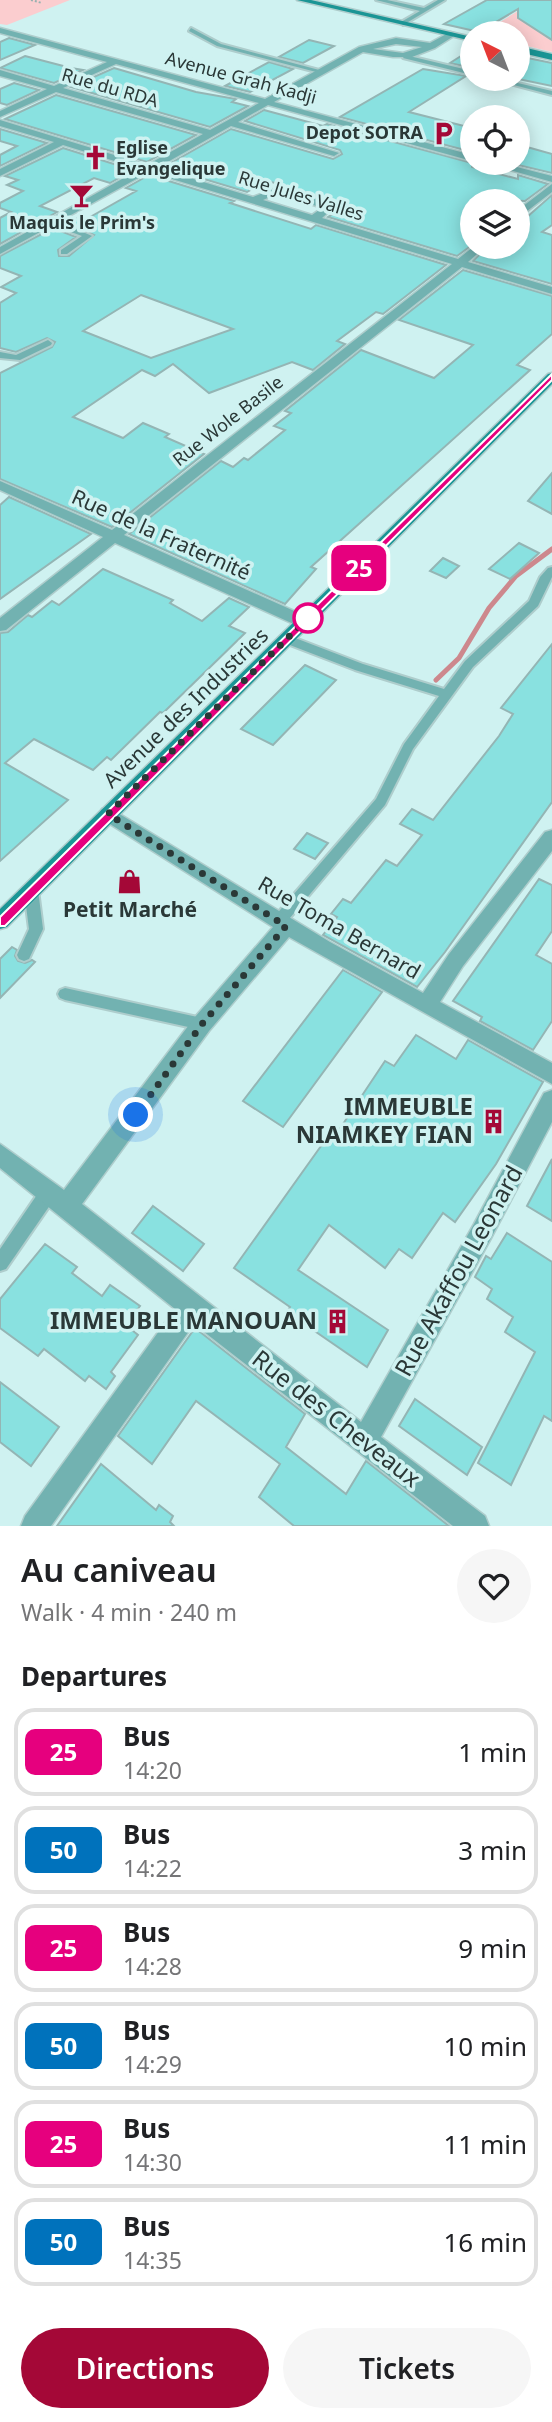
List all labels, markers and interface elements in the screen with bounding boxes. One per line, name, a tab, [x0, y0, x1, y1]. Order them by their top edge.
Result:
north arrow	[460, 21, 530, 91]
map controls	[460, 21, 530, 259]
street label: Avenue Grah Kadji	[163, 45, 319, 109]
street label: Rue du RDA	[59, 62, 162, 112]
button: locate	[460, 105, 530, 175]
parking icon: Depot SOTRA	[429, 119, 457, 147]
place label: Depot SOTRA	[306, 120, 424, 144]
place label: Eglise Evangelique	[116, 135, 226, 180]
church icon: Eglise Evangelique	[82, 144, 110, 172]
street label: Rue Jules Valles	[236, 165, 367, 226]
bar icon: Maquis le Prim's	[68, 182, 96, 210]
button: layers	[460, 189, 530, 259]
place label: Maquis le Prim's	[9, 210, 155, 234]
street label: Rue Wole Basile	[167, 370, 287, 471]
street label: Rue de la Fraternité	[68, 482, 255, 586]
line badge: 25	[328, 545, 390, 591]
text: 25	[345, 551, 373, 584]
unlabelled marker	[293, 603, 323, 633]
street label: Avenue des Industries	[97, 621, 274, 793]
shop icon: Petit Marché	[116, 867, 144, 895]
street label: Rue Toma Bernard	[253, 869, 426, 985]
place label: Petit Marché	[63, 895, 197, 923]
place label: IMMEUBLE NIAMKEY FIAN	[296, 1089, 473, 1150]
your location	[118, 1097, 153, 1132]
building icon: IMMEUBLE NIAMKEY FIAN	[479, 1107, 507, 1135]
street label: Rue Akaffou Leonard	[386, 1159, 529, 1382]
place label: IMMEUBLE MANOUAN	[50, 1303, 317, 1336]
building icon: IMMEUBLE MANOUAN	[323, 1307, 351, 1335]
street label: Rue des Cheveaux	[246, 1342, 428, 1494]
text: Au caniveau	[21, 1547, 217, 1592]
button: heart	[457, 1549, 531, 1623]
text: Walk · 4 min · 240 m	[21, 1596, 237, 1628]
text: Departures	[21, 1658, 167, 1694]
text: Bus	[123, 1718, 170, 1754]
text: 1 min	[458, 1734, 527, 1770]
text: 25	[50, 1735, 77, 1768]
text: 14:20	[123, 1754, 182, 1786]
text: Bus	[123, 1816, 170, 1852]
text: 3 min	[458, 1832, 527, 1868]
text: 50	[50, 1833, 77, 1866]
text: 14:22	[123, 1852, 182, 1884]
text: Bus	[123, 1914, 170, 1950]
text: 9 min	[458, 1930, 527, 1966]
text: 25	[50, 1931, 77, 1964]
text: 14:28	[123, 1950, 182, 1982]
text: Bus	[123, 2012, 170, 2048]
text: 10 min	[443, 2028, 527, 2064]
text: 50	[50, 2029, 77, 2062]
text: 14:29	[123, 2048, 182, 2080]
text: Bus	[123, 2110, 170, 2146]
text: 11 min	[443, 2126, 527, 2162]
text: 25	[50, 2127, 77, 2160]
text: 14:30	[123, 2146, 182, 2178]
text: Bus	[123, 2208, 170, 2244]
text: 16 min	[443, 2224, 527, 2260]
text: 50	[50, 2225, 77, 2258]
text: 14:35	[123, 2244, 182, 2276]
button: Directions	[21, 2328, 269, 2408]
button: Tickets	[283, 2328, 531, 2408]

